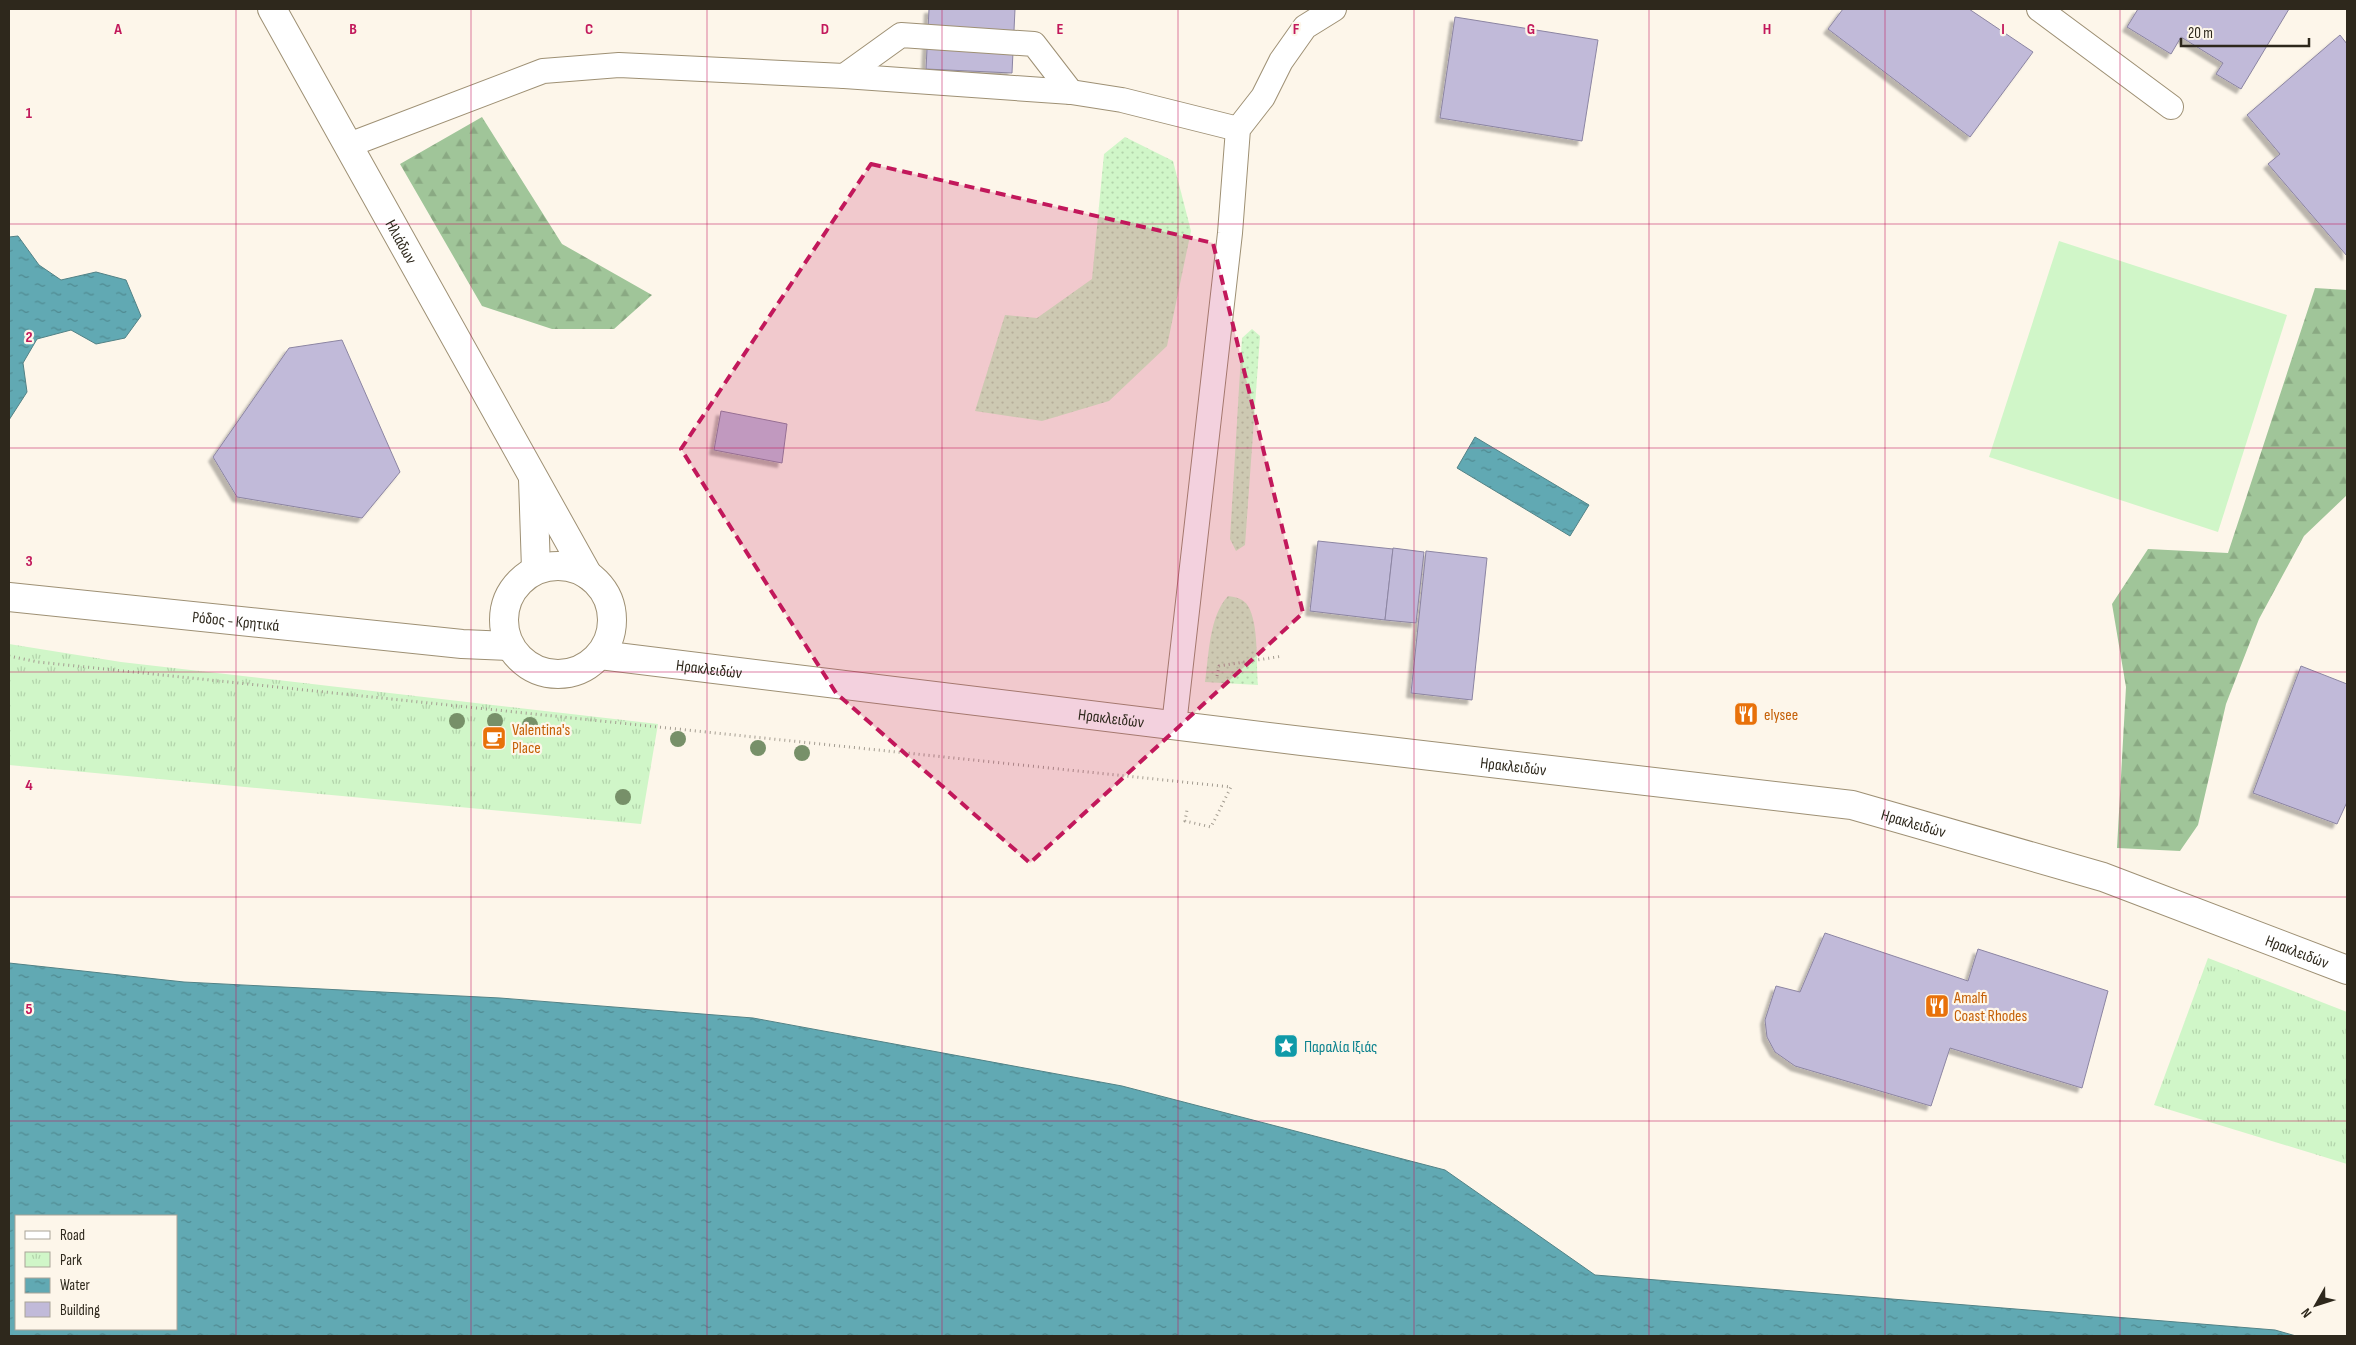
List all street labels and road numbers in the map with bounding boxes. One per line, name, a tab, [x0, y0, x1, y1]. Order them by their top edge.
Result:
street label: Ηλιάδων	[381, 217, 420, 267]
street label: Ρόδος - Κρητικά	[191, 608, 280, 636]
street label: Ηρακλειδών	[675, 656, 743, 683]
street label: Ηρακλειδών	[1077, 706, 1145, 733]
street label: Ηρακλειδών	[1479, 754, 1547, 780]
street label: Ηρακλειδών	[1879, 806, 1948, 842]
street label: Ηρακλειδών	[2262, 932, 2331, 973]

